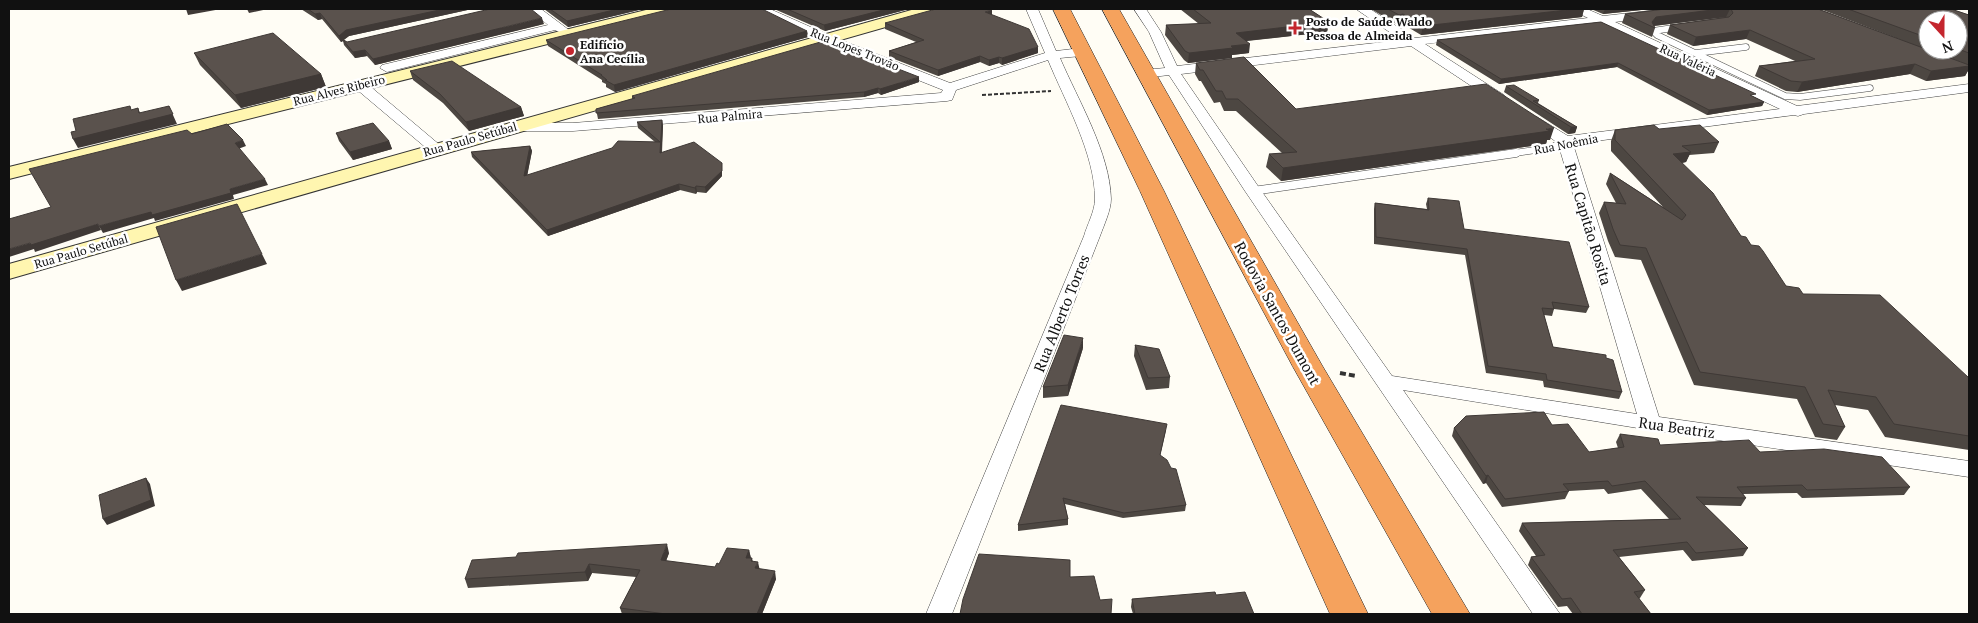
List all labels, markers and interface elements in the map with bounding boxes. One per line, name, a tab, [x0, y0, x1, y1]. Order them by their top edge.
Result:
north arrow	[1918, 10, 1968, 60]
place label: Posto de Saúde Waldo Pessoa de Almeida	[1306, 14, 1432, 43]
marker: Posto de Saúde Waldo Pessoa de Almeida	[1288, 21, 1302, 35]
street label: Rua Lopes Trovão	[808, 24, 902, 74]
place label: Edifício Ana Cecília	[580, 37, 645, 66]
text: N	[1939, 37, 1956, 59]
street label: Rua Valéria	[1657, 40, 1719, 80]
marker: Edifício Ana Cecília	[564, 45, 576, 57]
street label: Rua Alves Ribeiro	[292, 71, 387, 109]
street label: Rua Palmira	[697, 106, 763, 126]
street label: Rua Paulo Setúbal	[421, 118, 519, 160]
street label: Rua Noêmia	[1533, 130, 1599, 158]
street label: Rua Capitão Rosita	[1561, 161, 1617, 288]
street label: Rua Paulo Setúbal	[32, 230, 130, 272]
street label: Rodovia Santos Dumont	[1230, 238, 1326, 389]
street label: Rua Alberto Torres	[1028, 251, 1094, 375]
street label: Rua Beatriz	[1638, 412, 1716, 442]

